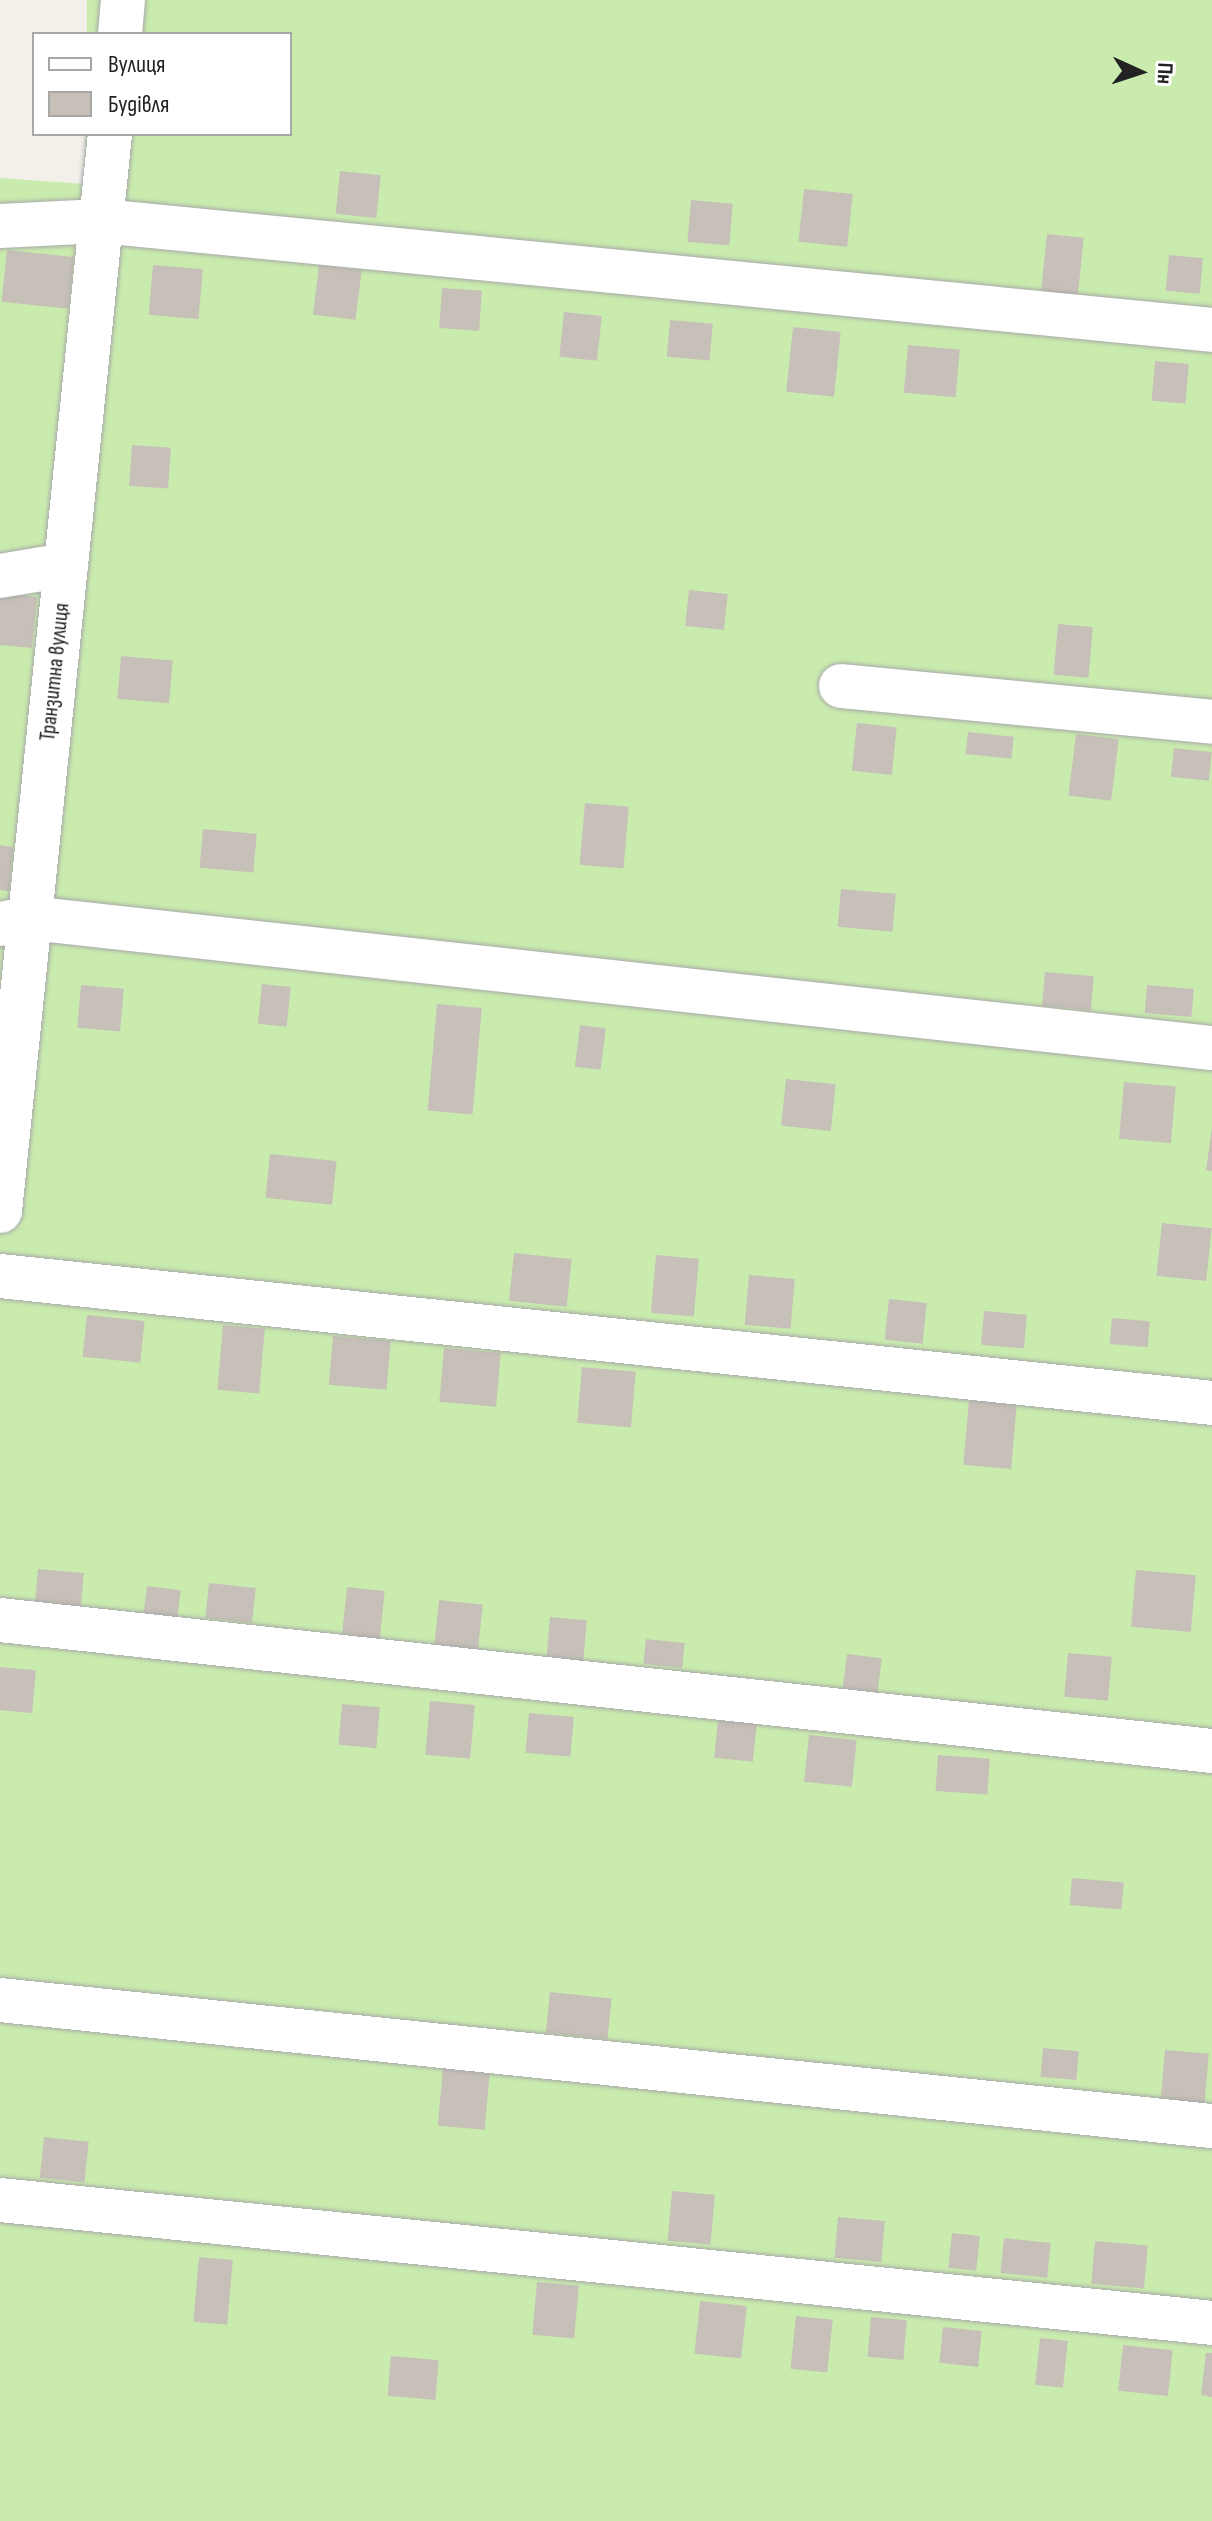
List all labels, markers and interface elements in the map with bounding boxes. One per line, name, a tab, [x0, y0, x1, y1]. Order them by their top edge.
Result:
legend	[32, 32, 292, 136]
north arrow	[1100, 32, 1180, 112]
text: Вулиця	[108, 50, 166, 79]
text: Пн	[1150, 62, 1179, 85]
text: Будівля	[108, 90, 169, 119]
street label: Транзитна вулиця	[35, 602, 75, 742]

